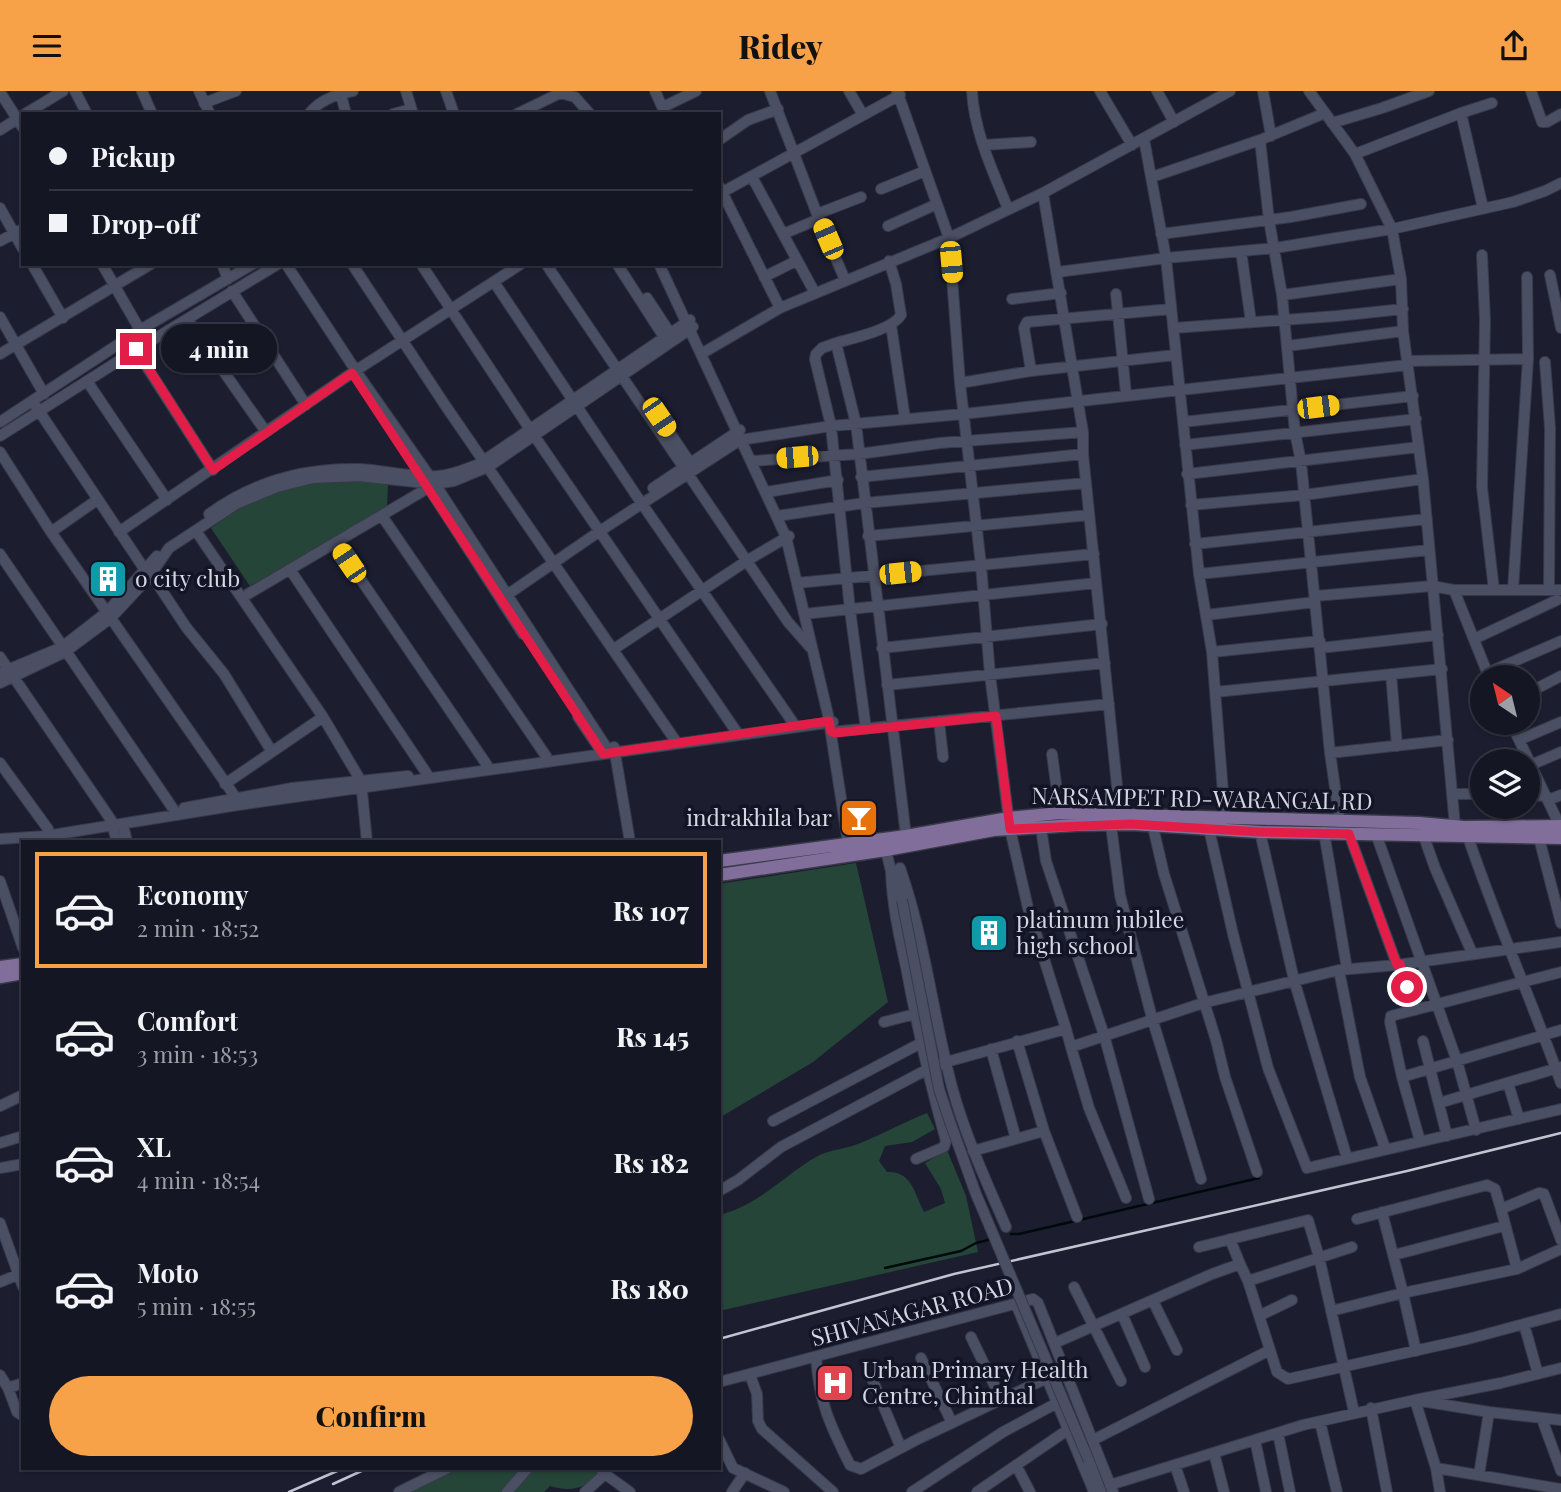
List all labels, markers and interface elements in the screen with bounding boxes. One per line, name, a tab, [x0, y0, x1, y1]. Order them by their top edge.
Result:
text: Ridey	[738, 24, 823, 67]
icon: menu	[28, 27, 66, 65]
icon: share	[1495, 27, 1533, 65]
text: Pickup	[91, 139, 175, 174]
text: Drop-off	[91, 206, 198, 241]
car	[811, 216, 846, 262]
car	[939, 240, 964, 284]
callout: 4 min	[160, 324, 276, 373]
route end	[120, 333, 152, 365]
text: 4 min	[189, 333, 249, 364]
car	[639, 394, 680, 440]
car	[1296, 394, 1341, 420]
car	[776, 445, 819, 469]
car	[329, 540, 370, 586]
building icon: o city club	[87, 558, 129, 600]
car	[879, 560, 922, 586]
place label: o city club	[135, 562, 240, 593]
north arrow	[1470, 665, 1540, 735]
map controls	[1470, 665, 1540, 819]
button: layers	[1470, 749, 1540, 819]
street label: NARSAMPET RD-WARANGAL RD	[1031, 779, 1373, 816]
bar icon: indrakhila bar	[838, 797, 880, 839]
place label: indrakhila bar	[686, 801, 832, 832]
text: Economy	[137, 877, 248, 912]
icon: car	[53, 879, 116, 942]
text: Rs 107	[613, 893, 689, 928]
place label: platinum jubilee high school	[1016, 903, 1184, 960]
text: 2 min · 18:52	[137, 912, 259, 943]
building icon: platinum jubilee high school	[968, 912, 1010, 954]
route start	[1391, 971, 1423, 1003]
text: Comfort	[137, 1003, 238, 1038]
icon: car	[53, 1005, 116, 1068]
text: Rs 145	[616, 1019, 689, 1054]
text: 3 min · 18:53	[137, 1038, 258, 1069]
text: XL	[137, 1129, 171, 1164]
icon: car	[53, 1131, 116, 1194]
text: Rs 182	[614, 1145, 689, 1180]
text: 4 min · 18:54	[137, 1164, 260, 1195]
text: Moto	[137, 1255, 199, 1290]
icon: car	[53, 1257, 116, 1320]
street label: SHIVANAGAR ROAD	[807, 1269, 1016, 1352]
text: Rs 180	[610, 1271, 689, 1306]
text: 5 min · 18:55	[137, 1290, 256, 1321]
place label: Urban Primary Health Centre, Chinthal	[862, 1353, 1089, 1410]
hospital icon: Urban Primary Health Centre, Chinthal	[814, 1362, 856, 1404]
button: Confirm	[49, 1376, 693, 1456]

